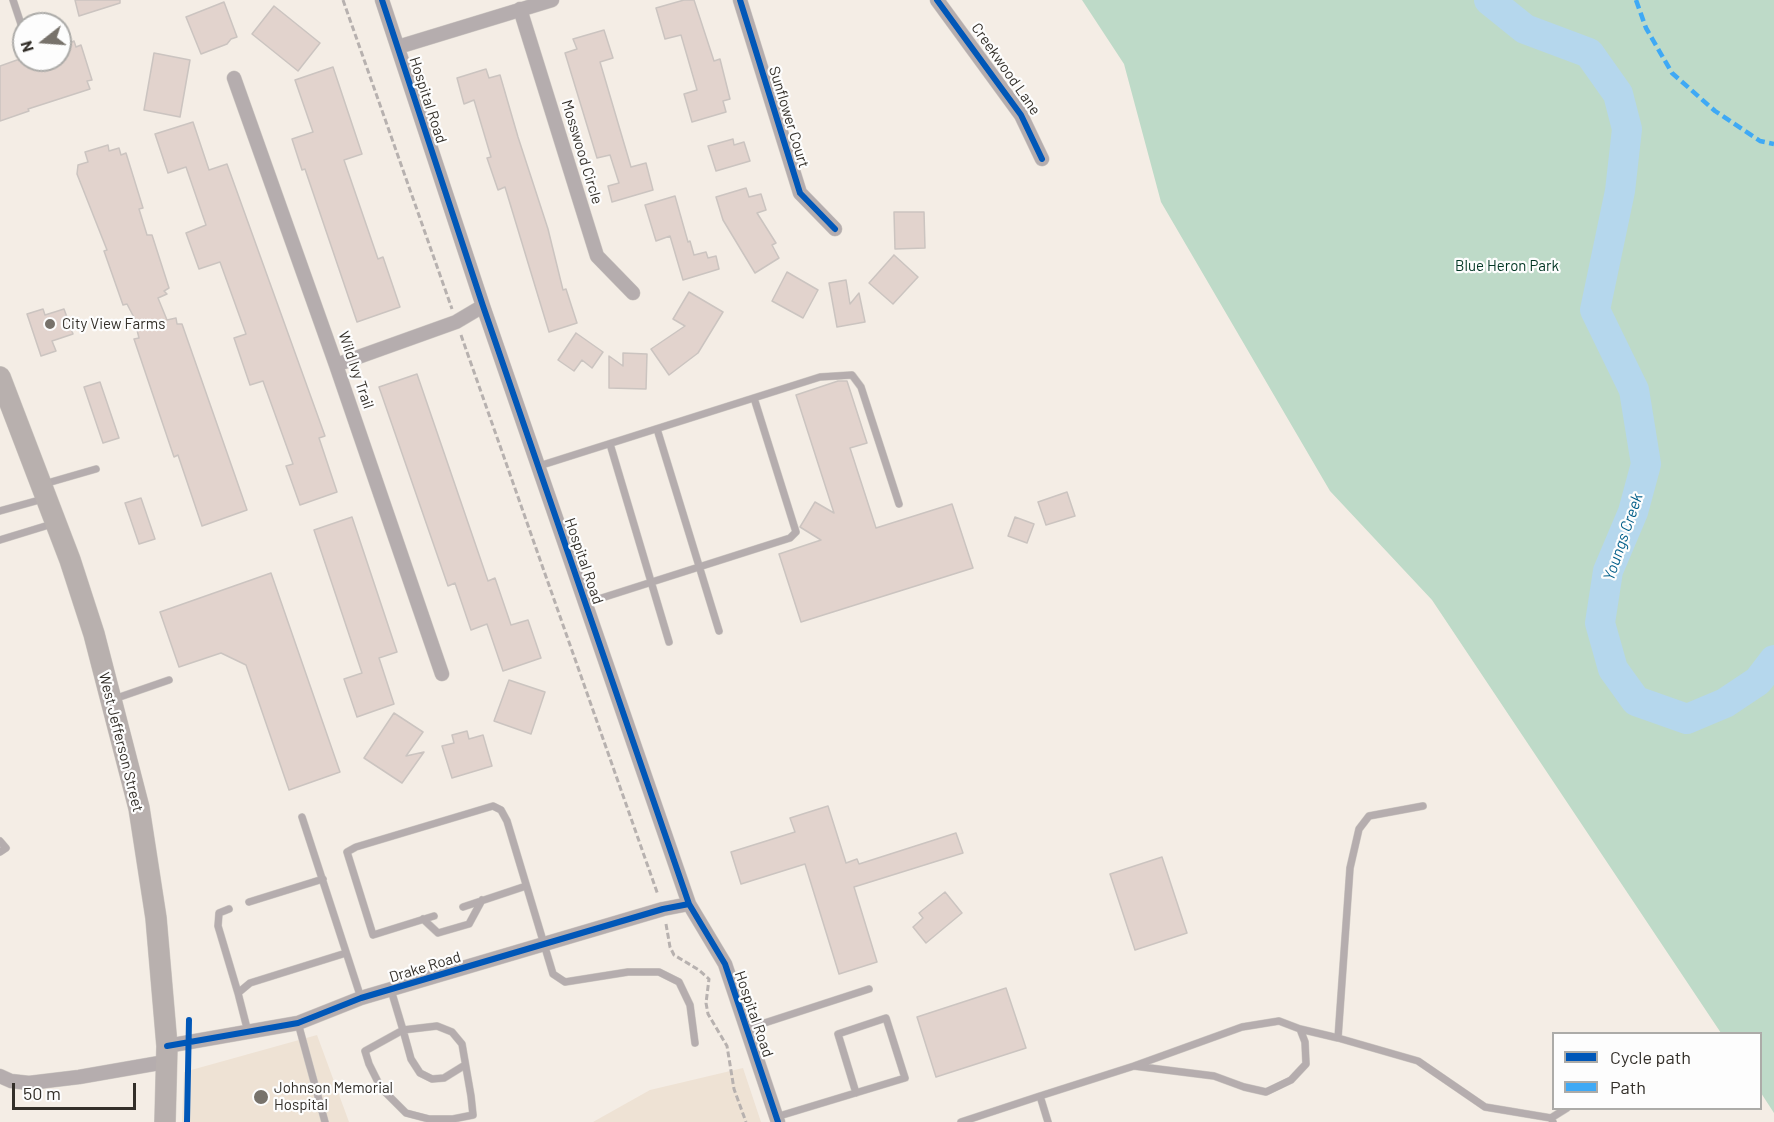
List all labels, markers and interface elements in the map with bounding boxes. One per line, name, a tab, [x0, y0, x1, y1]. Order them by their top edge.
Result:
north arrow	[12, 12, 72, 72]
street label: Creekwood Lane	[968, 19, 1044, 119]
text: N	[16, 39, 37, 55]
street label: Hospital Road	[406, 54, 450, 146]
street label: Sunflower Court	[765, 64, 813, 170]
street label: Mosswood Circle	[558, 98, 606, 206]
park label: Blue Heron Park	[1455, 257, 1559, 275]
place label: City View Farms	[62, 315, 165, 333]
marker: City View Farms	[43, 317, 57, 331]
street label: Wild Ivy Trail	[334, 329, 378, 411]
water label: Youngs Creek	[1599, 491, 1647, 583]
street label: Hospital Road	[561, 516, 607, 606]
street label: West Jefferson Street	[95, 670, 147, 814]
street label: Drake Road	[387, 948, 463, 986]
street label: Hospital Road	[731, 969, 777, 1059]
legend	[1552, 1032, 1762, 1110]
text: Cycle path	[1610, 1046, 1691, 1068]
scale bar	[15, 1071, 140, 1109]
text: Path	[1610, 1076, 1646, 1098]
place label: Johnson Memorial Hospital	[274, 1079, 393, 1114]
text: 50 m	[23, 1082, 61, 1104]
marker: Johnson Memorial Hospital	[252, 1088, 270, 1106]

